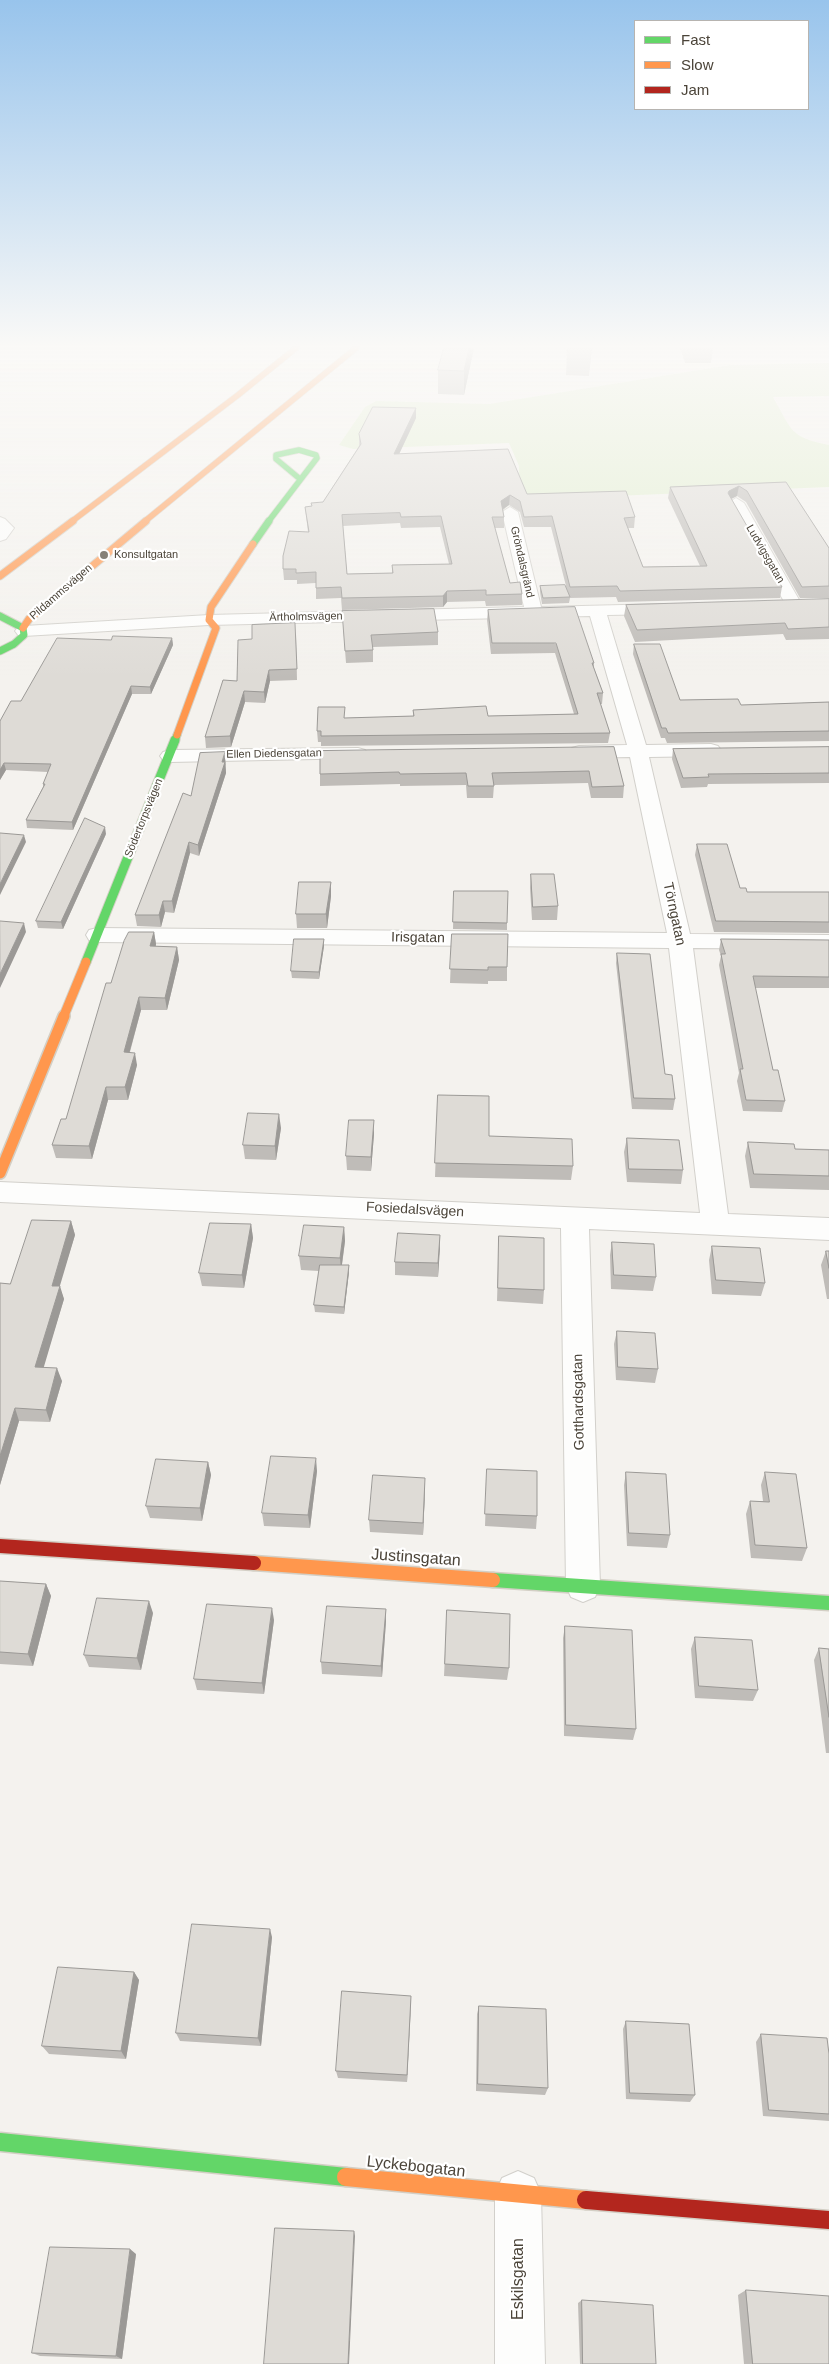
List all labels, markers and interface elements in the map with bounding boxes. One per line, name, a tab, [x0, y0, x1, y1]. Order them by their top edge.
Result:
legend	[634, 20, 809, 110]
text: Fast	[681, 31, 710, 48]
text: Slow	[681, 56, 714, 73]
text: Jam	[681, 81, 709, 98]
street label: Ludvigsgatan	[743, 522, 787, 586]
street label: Gröndalsgränd	[507, 525, 537, 599]
place label: Konsultgatan	[114, 548, 178, 562]
marker: Konsultgatan	[98, 549, 110, 561]
street label: Pildammsvägen	[27, 561, 95, 623]
street label: Ärtholmsvägen	[269, 610, 343, 624]
street label: Ellen Diedensgatan	[226, 747, 322, 761]
street label: Södertorpsvägen	[122, 777, 166, 859]
street label: Törngatan	[659, 881, 689, 947]
street label: Irisgatan	[391, 929, 445, 947]
street label: Fosiedalsvägen	[366, 1199, 464, 1221]
street label: Gotthardsgatan	[570, 1354, 588, 1450]
street label: Justinsgatan	[371, 1545, 461, 1571]
street label: Lyckebogatan	[366, 2152, 466, 2182]
street label: Eskilsgatan	[509, 2238, 529, 2320]

